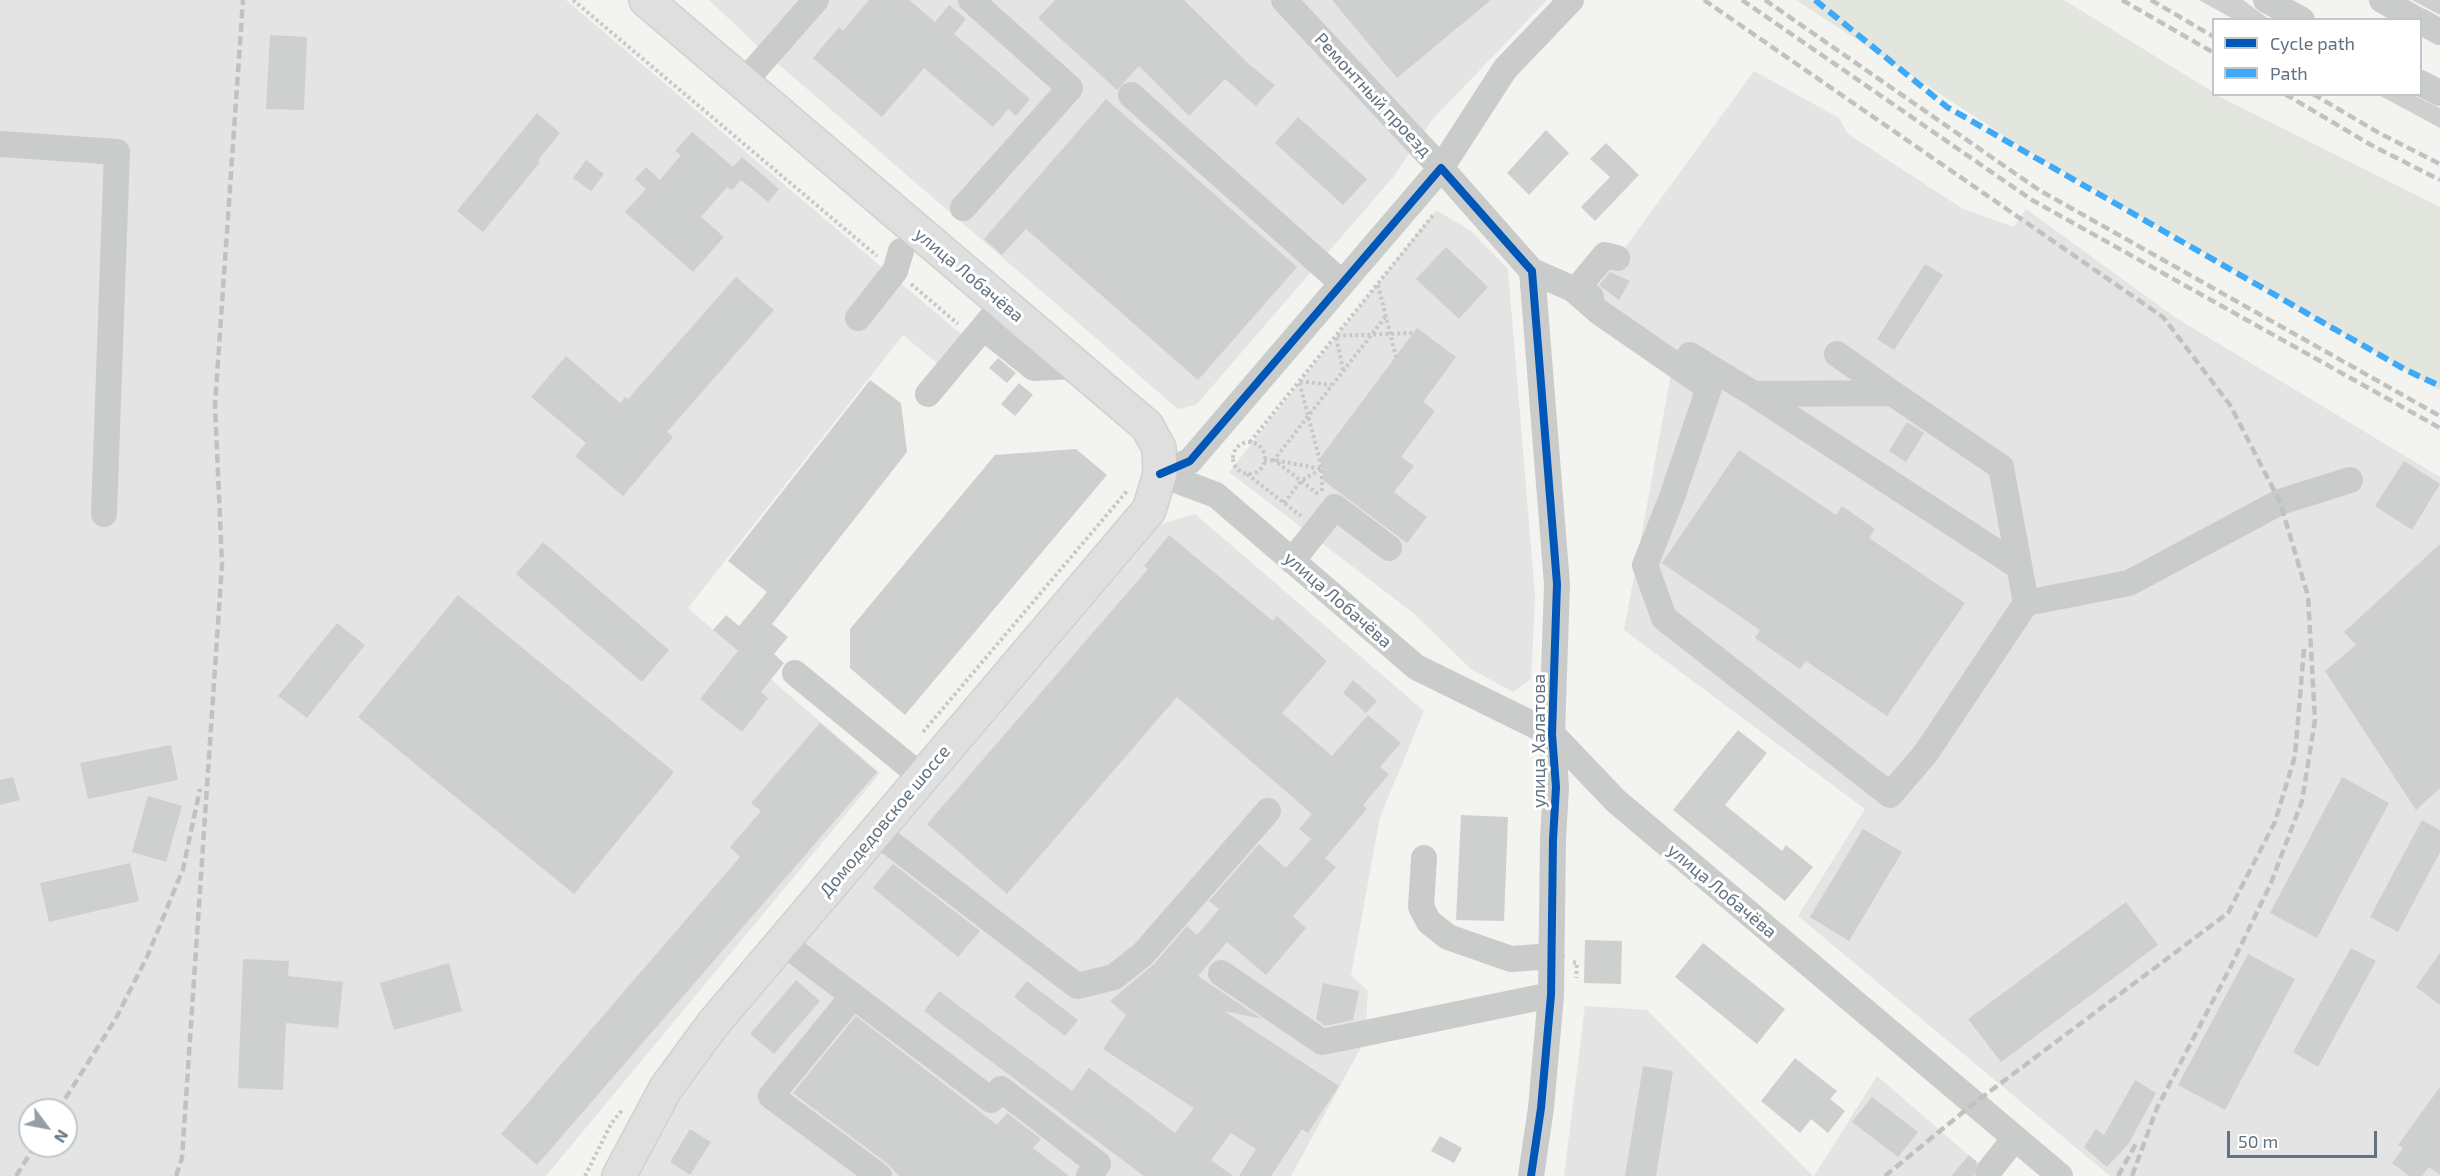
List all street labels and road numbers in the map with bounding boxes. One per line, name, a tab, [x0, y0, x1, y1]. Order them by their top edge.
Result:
street label: Ремонтный проезд	[1310, 29, 1436, 161]
street label: улица Лобачёва	[910, 223, 1028, 327]
street label: улица Лобачёва	[1280, 547, 1396, 653]
street label: улица Халатова	[1528, 674, 1550, 808]
street label: Домодедовское шоссе	[815, 741, 955, 901]
street label: улица Лобачёва	[1663, 839, 1781, 943]

